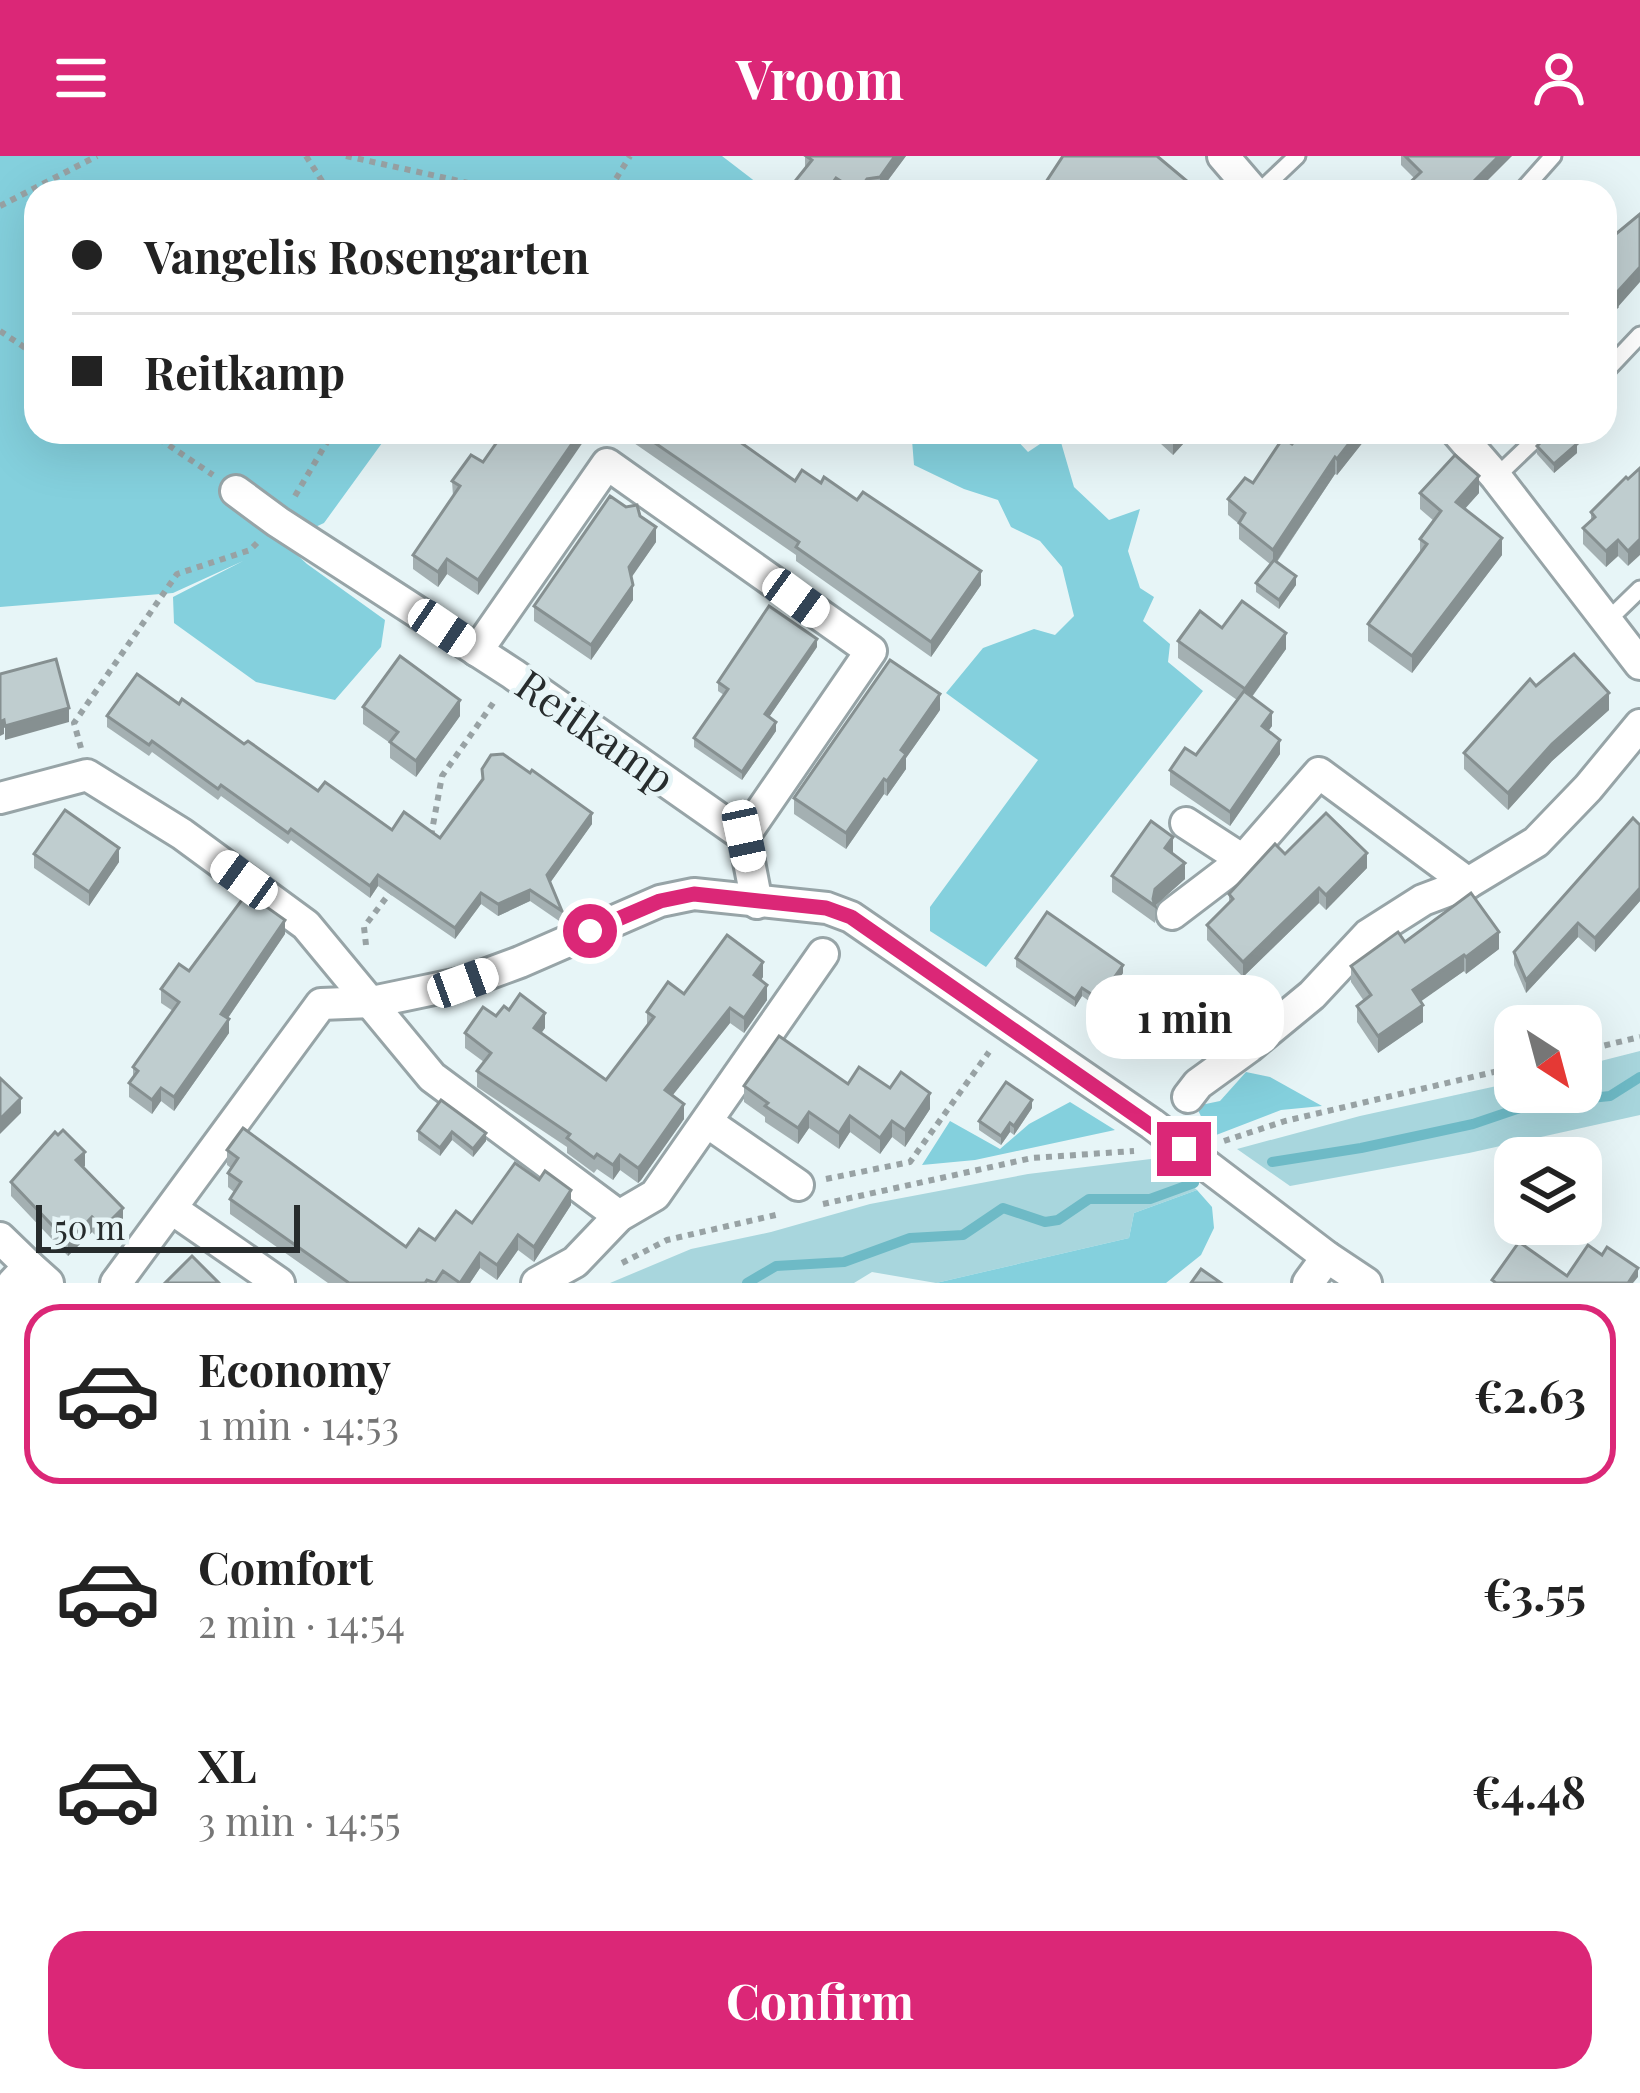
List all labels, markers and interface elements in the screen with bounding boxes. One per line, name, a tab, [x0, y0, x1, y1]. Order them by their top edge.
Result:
text: Vroom	[736, 42, 904, 114]
icon: menu	[48, 45, 114, 111]
icon: person	[1526, 45, 1592, 111]
text: Vangelis Rosengarten	[144, 225, 589, 285]
text: Reitkamp	[144, 341, 345, 401]
car	[756, 562, 836, 634]
car	[402, 593, 482, 663]
street label: Reitkamp	[506, 656, 686, 805]
car	[719, 797, 769, 875]
car	[204, 844, 284, 916]
route start	[563, 904, 617, 958]
car	[423, 954, 503, 1012]
callout: 1 min	[1085, 975, 1283, 1059]
text: 1 min	[1137, 991, 1233, 1043]
north arrow	[1494, 1005, 1602, 1113]
map controls	[1494, 1005, 1602, 1245]
route end	[1157, 1122, 1211, 1176]
button: layers	[1494, 1137, 1602, 1245]
scale bar	[36, 1199, 300, 1252]
text: 50 m	[54, 1204, 125, 1248]
text: Economy	[198, 1338, 391, 1398]
icon: car	[54, 1340, 162, 1448]
text: €2.63	[1474, 1364, 1586, 1424]
text: 1 min · 14:53	[198, 1398, 399, 1450]
text: Comfort	[198, 1536, 373, 1596]
icon: car	[54, 1538, 162, 1646]
text: €3.55	[1483, 1562, 1586, 1622]
text: 2 min · 14:54	[198, 1596, 405, 1648]
text: XL	[198, 1734, 257, 1794]
icon: car	[54, 1736, 162, 1844]
text: €4.48	[1472, 1760, 1586, 1820]
text: 3 min · 14:55	[198, 1794, 401, 1846]
button: Confirm	[48, 1931, 1592, 2069]

